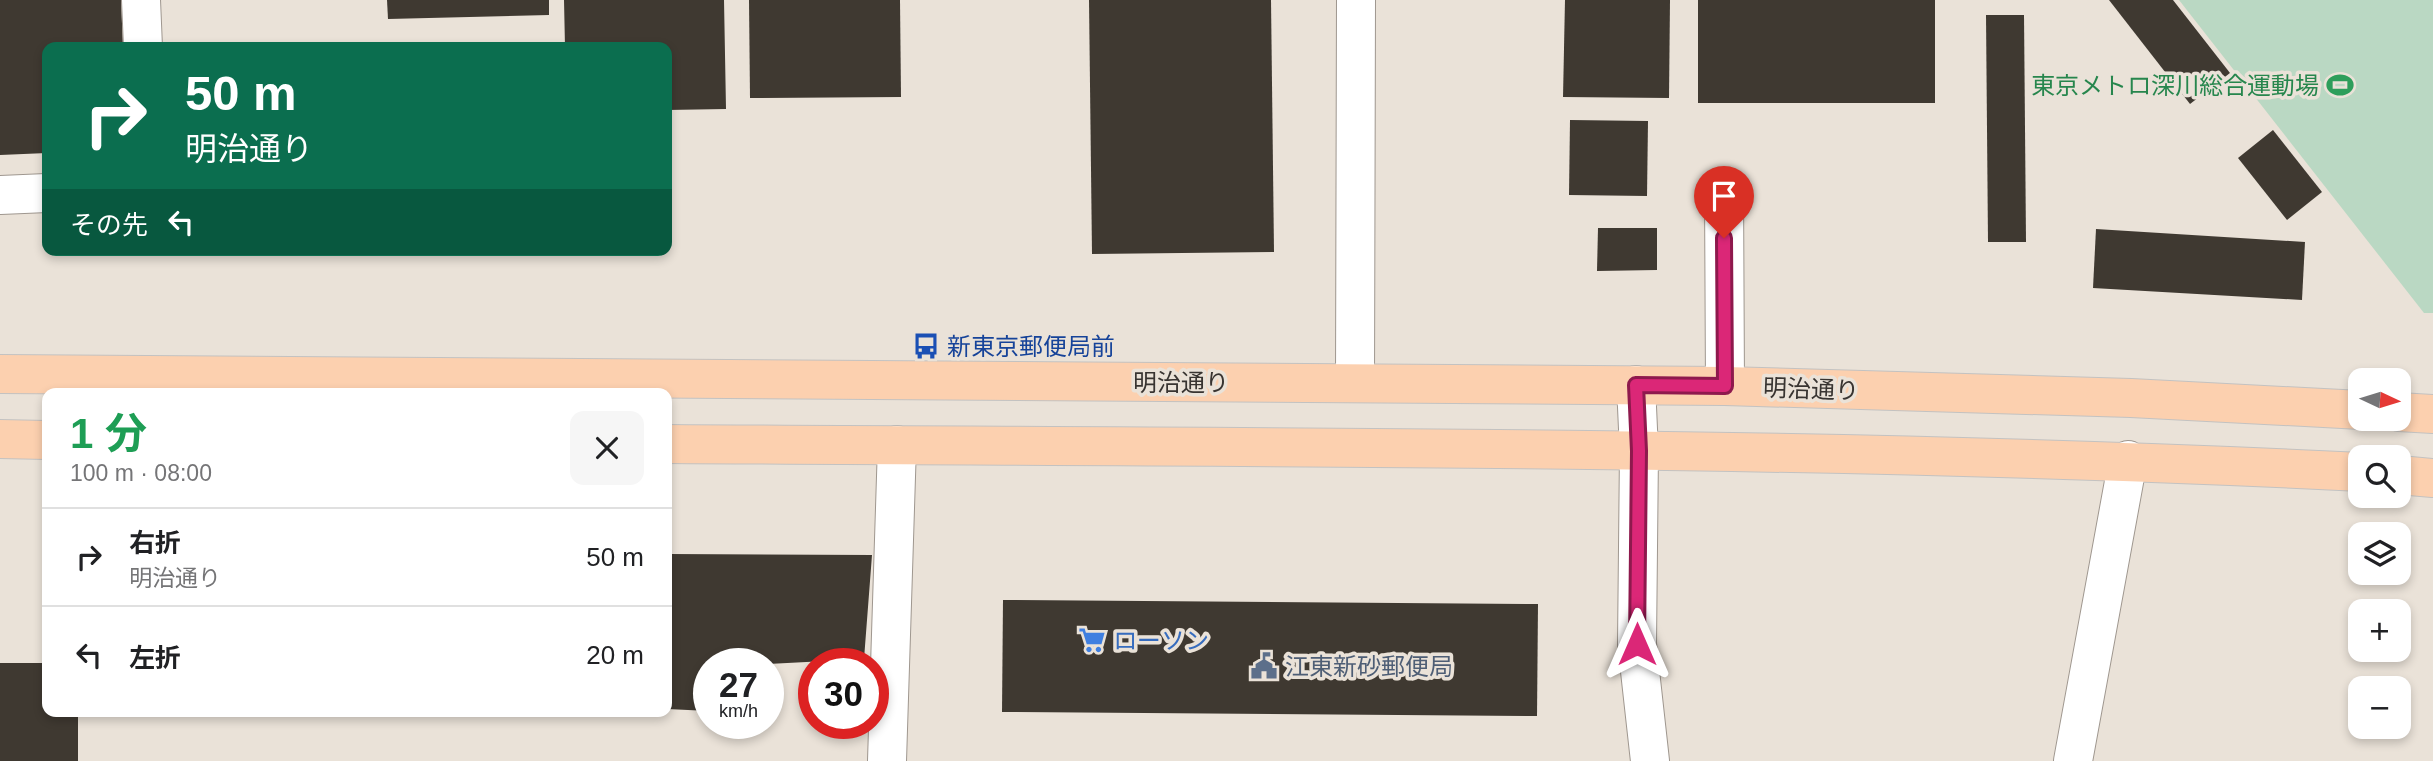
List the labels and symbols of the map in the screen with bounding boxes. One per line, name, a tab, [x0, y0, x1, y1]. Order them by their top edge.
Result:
sports icon: 東京メトロ深川総合運動場	[2325, 70, 2355, 100]
place label: 東京メトロ深川総合運動場	[2031, 72, 2319, 99]
pin	[1694, 166, 1754, 238]
bus stop icon: 新東京郵便局前	[911, 331, 941, 361]
place label: 新東京郵便局前	[947, 333, 1115, 360]
north arrow	[2348, 368, 2412, 430]
street label: 明治通り	[1133, 369, 1229, 396]
street label: 明治通り	[1763, 374, 1859, 404]
position arrow	[1600, 607, 1674, 681]
supermarket icon: ローソン	[1077, 625, 1107, 655]
place label: ローソン	[1113, 627, 1209, 654]
speed limit sign: 30	[798, 648, 889, 739]
public building icon: 江東新砂郵便局	[1249, 651, 1279, 681]
place label: 江東新砂郵便局	[1285, 653, 1453, 680]

